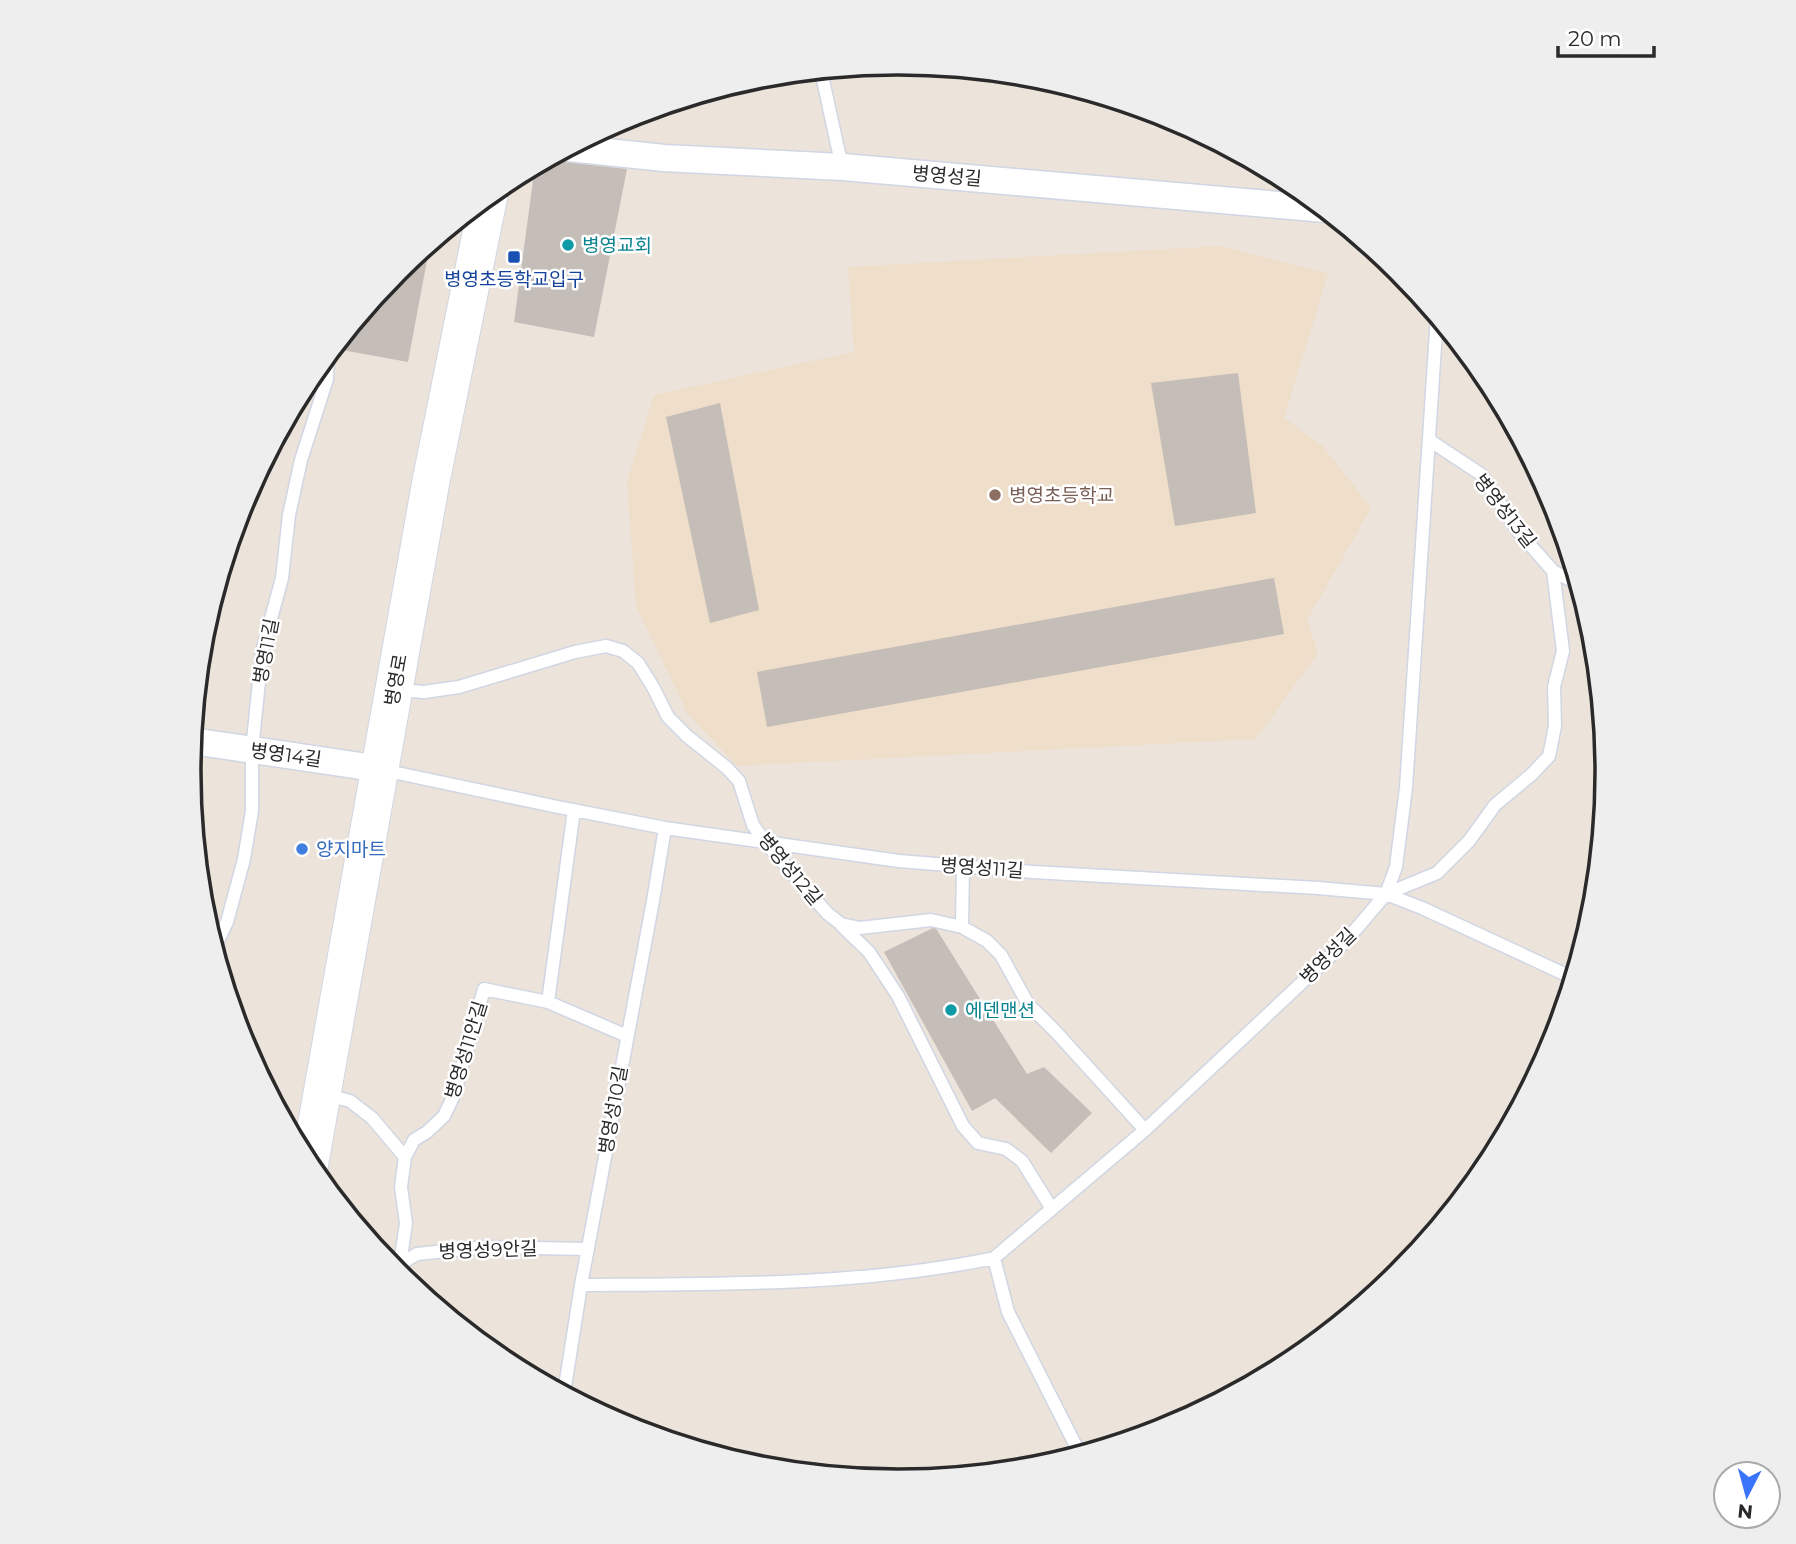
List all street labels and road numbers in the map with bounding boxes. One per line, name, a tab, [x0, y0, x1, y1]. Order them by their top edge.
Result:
street label: 병영성길	[911, 161, 983, 191]
street label: 병영성13길	[1469, 469, 1541, 553]
street label: 병영11길	[248, 616, 284, 686]
street label: 병영로	[380, 652, 412, 708]
street label: 병영14길	[249, 739, 323, 771]
street label: 병영성12길	[753, 828, 827, 910]
street label: 병영성11길	[939, 854, 1025, 882]
street label: 병영성길	[1295, 923, 1361, 989]
street label: 병영성11안길	[440, 998, 492, 1102]
street label: 병영성10길	[594, 1064, 632, 1156]
street label: 병영성9안길	[438, 1237, 538, 1263]

